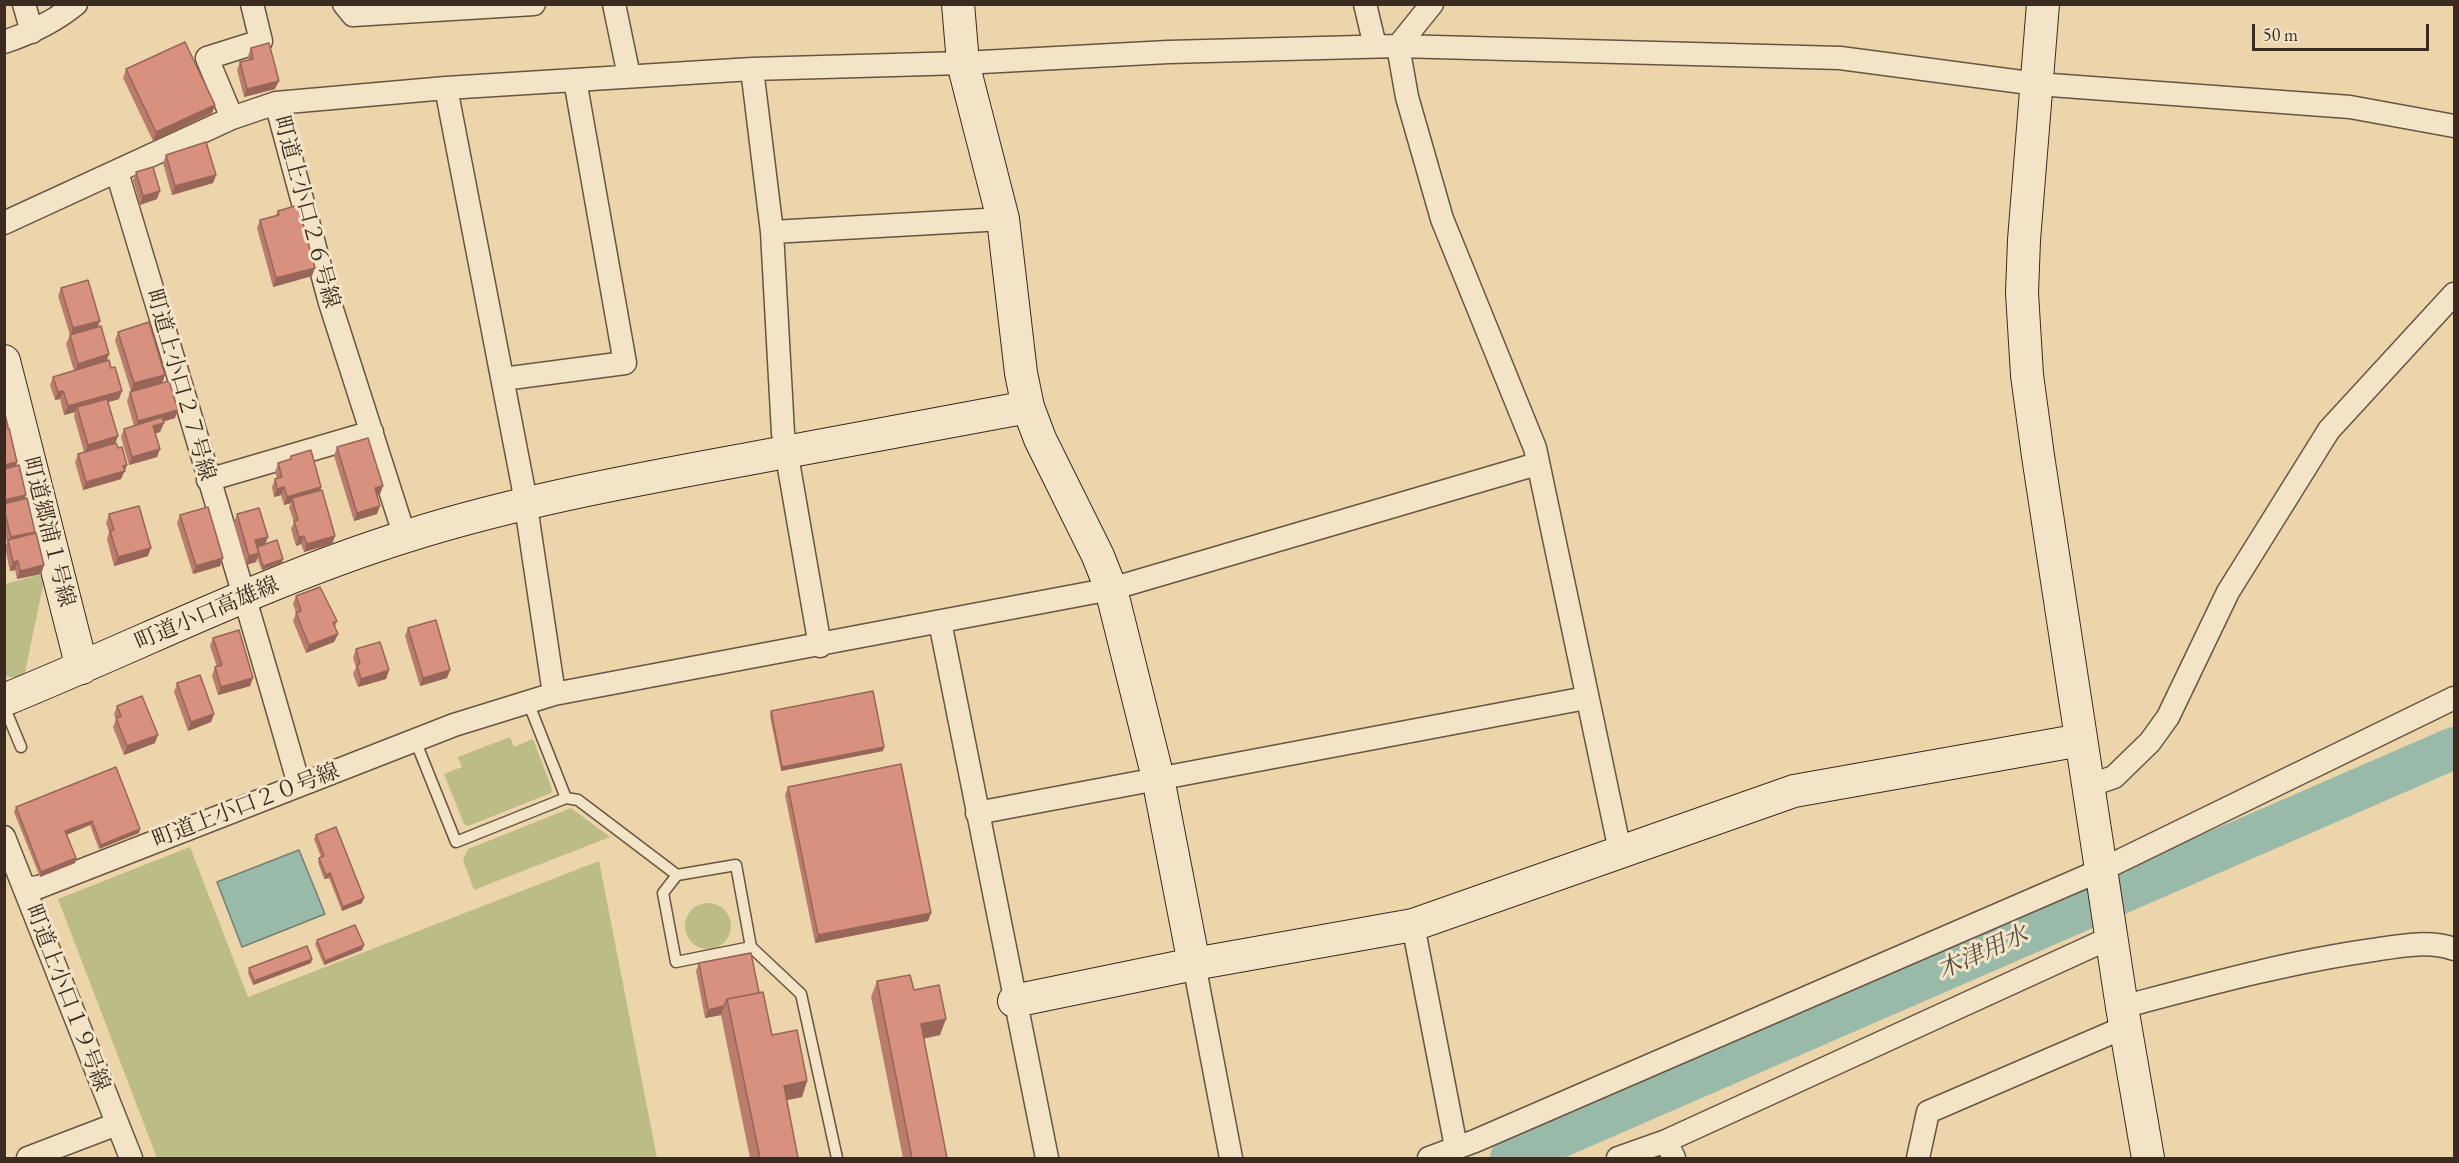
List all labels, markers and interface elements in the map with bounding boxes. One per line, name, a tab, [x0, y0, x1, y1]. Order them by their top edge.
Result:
scale bar	[2255, 12, 2432, 50]
text: 50 m	[2263, 23, 2298, 46]
street label: 町道上小口２６号線	[268, 113, 344, 311]
street label: 町道上小口２７号線	[140, 286, 220, 484]
street label: 町道郷浦１号線	[17, 454, 79, 610]
street label: 町道小口高雄線	[131, 572, 283, 656]
street label: 町道上小口２０号線	[149, 758, 343, 854]
street label: 町道上小口１９号線	[19, 901, 115, 1095]
water label: 木津用水	[1933, 920, 2033, 986]

